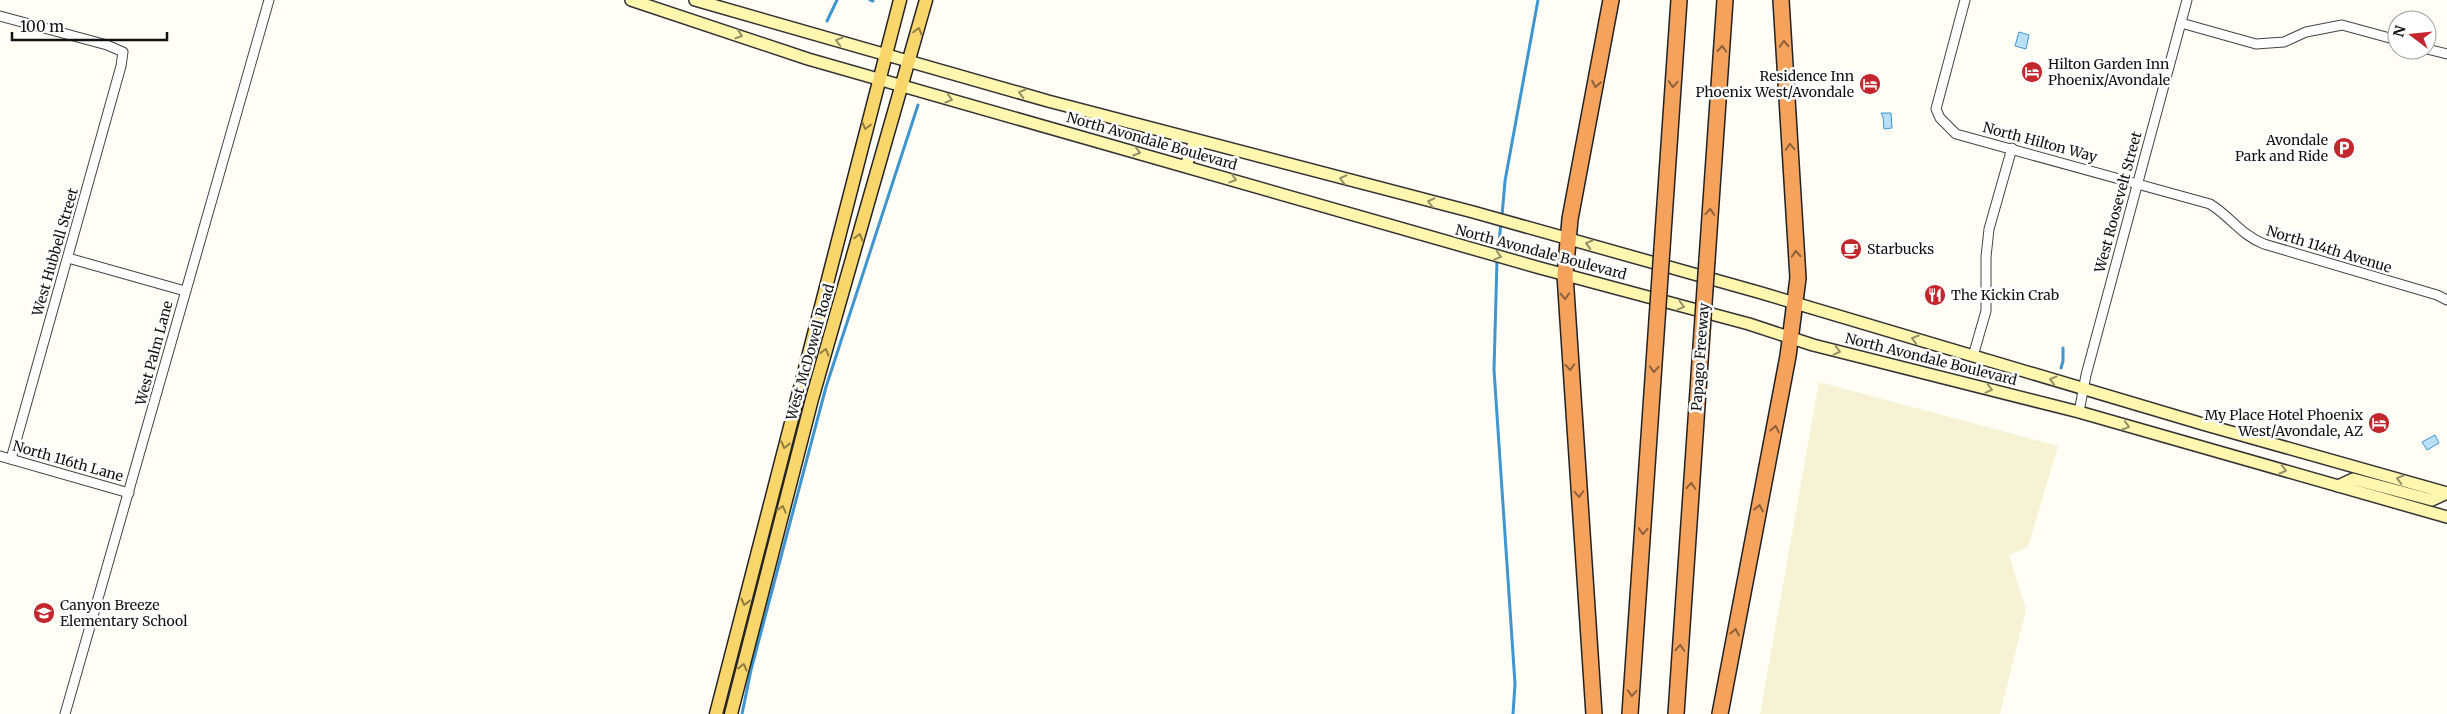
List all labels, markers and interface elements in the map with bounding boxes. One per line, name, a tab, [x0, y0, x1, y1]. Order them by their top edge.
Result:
scale bar	[12, 10, 168, 42]
north arrow	[2387, 10, 2437, 60]
text: 100 m	[20, 17, 64, 36]
text: N	[2389, 24, 2410, 39]
one-way arrow	[912, 26, 923, 35]
one-way arrow	[734, 29, 743, 39]
one-way arrow	[835, 36, 843, 46]
one-way arrow	[1778, 40, 1789, 48]
one-way arrow	[1716, 45, 1727, 53]
place label: Hilton Garden Inn Phoenix/Avondale	[2048, 55, 2170, 89]
hotel icon: Hilton Garden Inn Phoenix/Avondale	[2020, 60, 2044, 84]
place label: Residence Inn Phoenix West/Avondale	[1696, 67, 1854, 101]
hotel icon: Residence Inn Phoenix West/Avondale	[1858, 72, 1882, 96]
one-way arrow	[1591, 80, 1601, 88]
one-way arrow	[1668, 80, 1679, 88]
one-way arrow	[1019, 89, 1027, 99]
one-way arrow	[945, 93, 953, 103]
street label: North Avondale Boulevard	[1065, 108, 1240, 174]
street label: North Hilton Way	[1981, 118, 2100, 166]
one-way arrow	[862, 121, 872, 130]
street label: West Roosevelt Street	[2090, 129, 2146, 275]
place label: Avondale Park and Ride	[2235, 131, 2328, 165]
parking icon: Avondale Park and Ride	[2332, 136, 2356, 160]
one-way arrow	[1785, 143, 1796, 151]
one-way arrow	[1132, 146, 1140, 156]
one-way arrow	[1229, 174, 1237, 184]
one-way arrow	[1339, 174, 1348, 185]
street label: West Hubbell Street	[28, 185, 82, 319]
one-way arrow	[1428, 197, 1436, 207]
one-way arrow	[1705, 207, 1716, 215]
street label: North Avondale Boulevard	[1453, 220, 1629, 284]
street label: North 114th Avenue	[2264, 221, 2394, 277]
one-way arrow	[854, 233, 864, 241]
cafe icon: Starbucks	[1839, 237, 1863, 261]
one-way arrow	[1586, 240, 1594, 250]
place label: Starbucks	[1867, 240, 1934, 258]
one-way arrow	[1791, 249, 1802, 257]
one-way arrow	[1493, 250, 1502, 261]
street label: West McDowell Road	[782, 281, 838, 423]
restaurant icon: The Kickin Crab	[1923, 283, 1947, 307]
place label: The Kickin Crab	[1951, 286, 2059, 304]
one-way arrow	[1559, 293, 1570, 301]
street label: West Palm Lane	[131, 299, 177, 408]
one-way arrow	[1677, 300, 1686, 311]
street label: Papago Freeway	[1687, 301, 1713, 412]
street label: North Avondale Boulevard	[1843, 329, 2019, 389]
one-way arrow	[1911, 334, 1919, 344]
one-way arrow	[1832, 345, 1841, 356]
one-way arrow	[820, 349, 830, 357]
one-way arrow	[1564, 363, 1575, 371]
one-way arrow	[1649, 365, 1660, 373]
one-way arrow	[2050, 375, 2058, 385]
one-way arrow	[1984, 384, 1992, 394]
place label: My Place Hotel Phoenix West/Avondale, AZ	[2205, 406, 2364, 440]
hotel icon: My Place Hotel Phoenix West/Avondale, AZ	[2367, 411, 2391, 435]
one-way arrow	[2122, 420, 2130, 430]
one-way arrow	[1769, 425, 1779, 433]
street label: North 116th Lane	[11, 437, 125, 485]
one-way arrow	[780, 441, 791, 450]
one-way arrow	[2278, 464, 2287, 475]
one-way arrow	[2396, 474, 2405, 485]
one-way arrow	[1686, 482, 1697, 490]
one-way arrow	[1573, 490, 1584, 498]
one-way arrow	[1753, 504, 1764, 512]
one-way arrow	[777, 506, 787, 514]
one-way arrow	[1638, 527, 1649, 535]
place label: Canyon Breeze Elementary School	[60, 596, 188, 630]
one-way arrow	[740, 598, 751, 607]
school or university icon: Canyon Breeze Elementary School	[32, 601, 56, 625]
one-way arrow	[1729, 627, 1740, 636]
one-way arrow	[1675, 644, 1686, 652]
one-way arrow	[737, 663, 747, 671]
one-way arrow	[1626, 689, 1637, 697]

